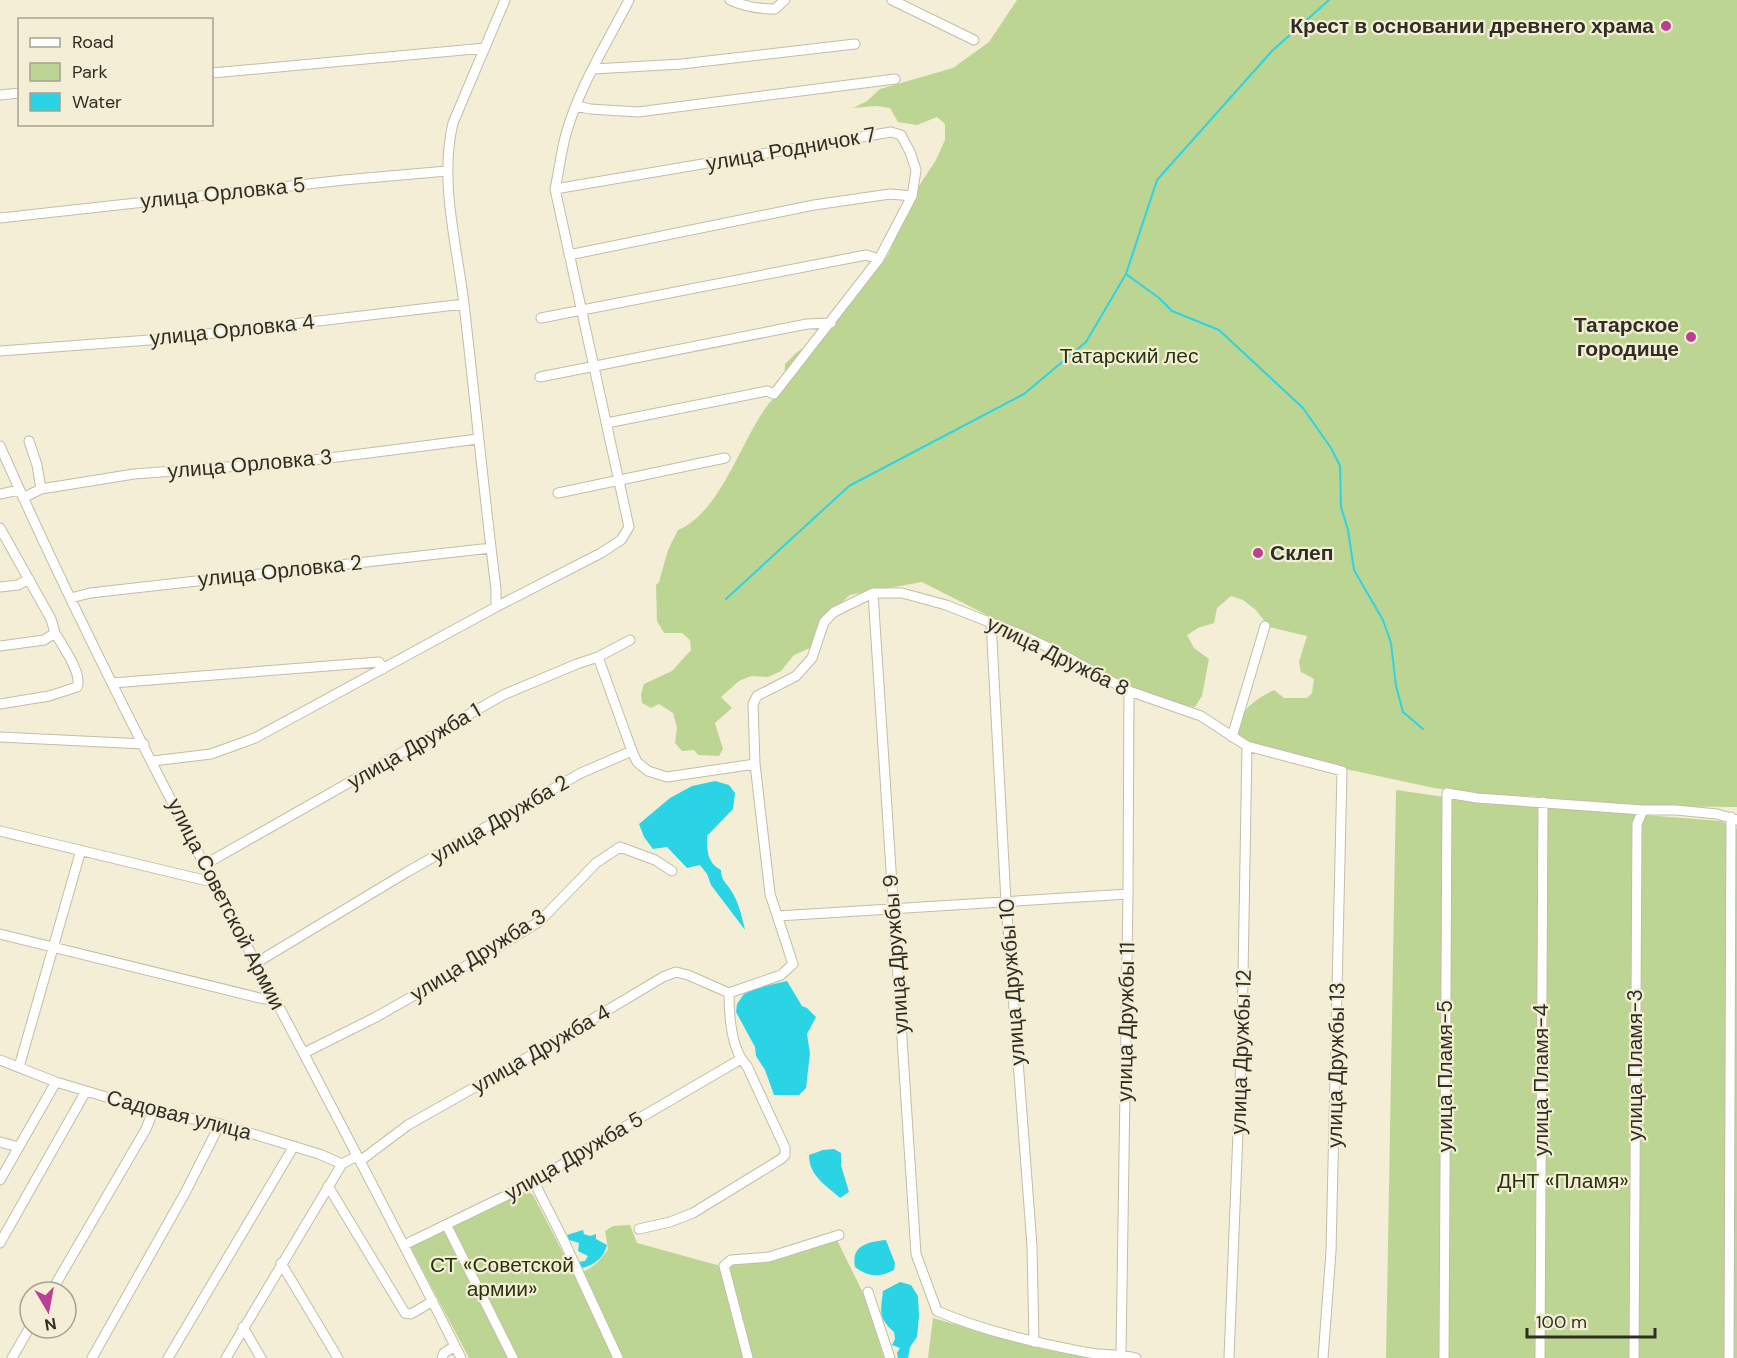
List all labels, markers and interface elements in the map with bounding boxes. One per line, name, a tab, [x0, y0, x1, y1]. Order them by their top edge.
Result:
place label: Крест в основании древнего храма	[1290, 12, 1654, 40]
legend	[18, 18, 213, 126]
marker: Крест в основании древнего храма	[1659, 19, 1673, 33]
text: Road	[72, 30, 114, 54]
text: Park	[72, 60, 108, 84]
text: Water	[72, 90, 122, 114]
street label: улица Родничок 7	[704, 120, 878, 178]
street label: улица Орловка 5	[139, 170, 307, 216]
street label: улица Орловка 4	[148, 307, 316, 353]
place label: Татарское городище	[1574, 311, 1679, 363]
marker: Татарское городище	[1684, 330, 1698, 344]
park label: Татарский лес	[1059, 342, 1199, 370]
street label: улица Орловка 3	[166, 443, 334, 485]
place label: Склеп	[1270, 539, 1333, 567]
marker: Склеп	[1251, 546, 1265, 560]
street label: улица Орловка 2	[197, 548, 363, 594]
street label: улица Дружба 8	[982, 609, 1134, 703]
street label: улица Дружба 1	[342, 697, 486, 795]
street label: улица Дружба 2	[426, 768, 574, 870]
street label: улица Советской Армии	[160, 793, 292, 1015]
street label: улица Дружбы 9	[876, 873, 916, 1035]
street label: улица Дружбы 10	[992, 897, 1032, 1067]
street label: улица Дружба 3	[405, 902, 551, 1008]
street label: улица Дружбы 11	[1111, 942, 1141, 1102]
street label: улица Дружбы 12	[1224, 969, 1258, 1135]
street label: улица Дружбы 13	[1321, 982, 1351, 1148]
street label: улица Пламя-3	[1621, 989, 1649, 1141]
street label: улица Дружба 4	[467, 998, 616, 1100]
street label: улица Пламя-5	[1431, 1000, 1459, 1152]
street label: улица Пламя-4	[1527, 1004, 1555, 1156]
street label: Садовая улица	[104, 1083, 255, 1147]
street label: улица Дружба 5	[500, 1105, 648, 1207]
park label: ДНТ «Пламя»	[1497, 1167, 1629, 1195]
park label: СТ «Советской армии»	[430, 1251, 574, 1303]
north arrow	[18, 1280, 78, 1340]
scale bar	[1527, 1301, 1654, 1339]
text: 100 m	[1536, 1310, 1587, 1334]
text: N	[43, 1313, 58, 1336]

